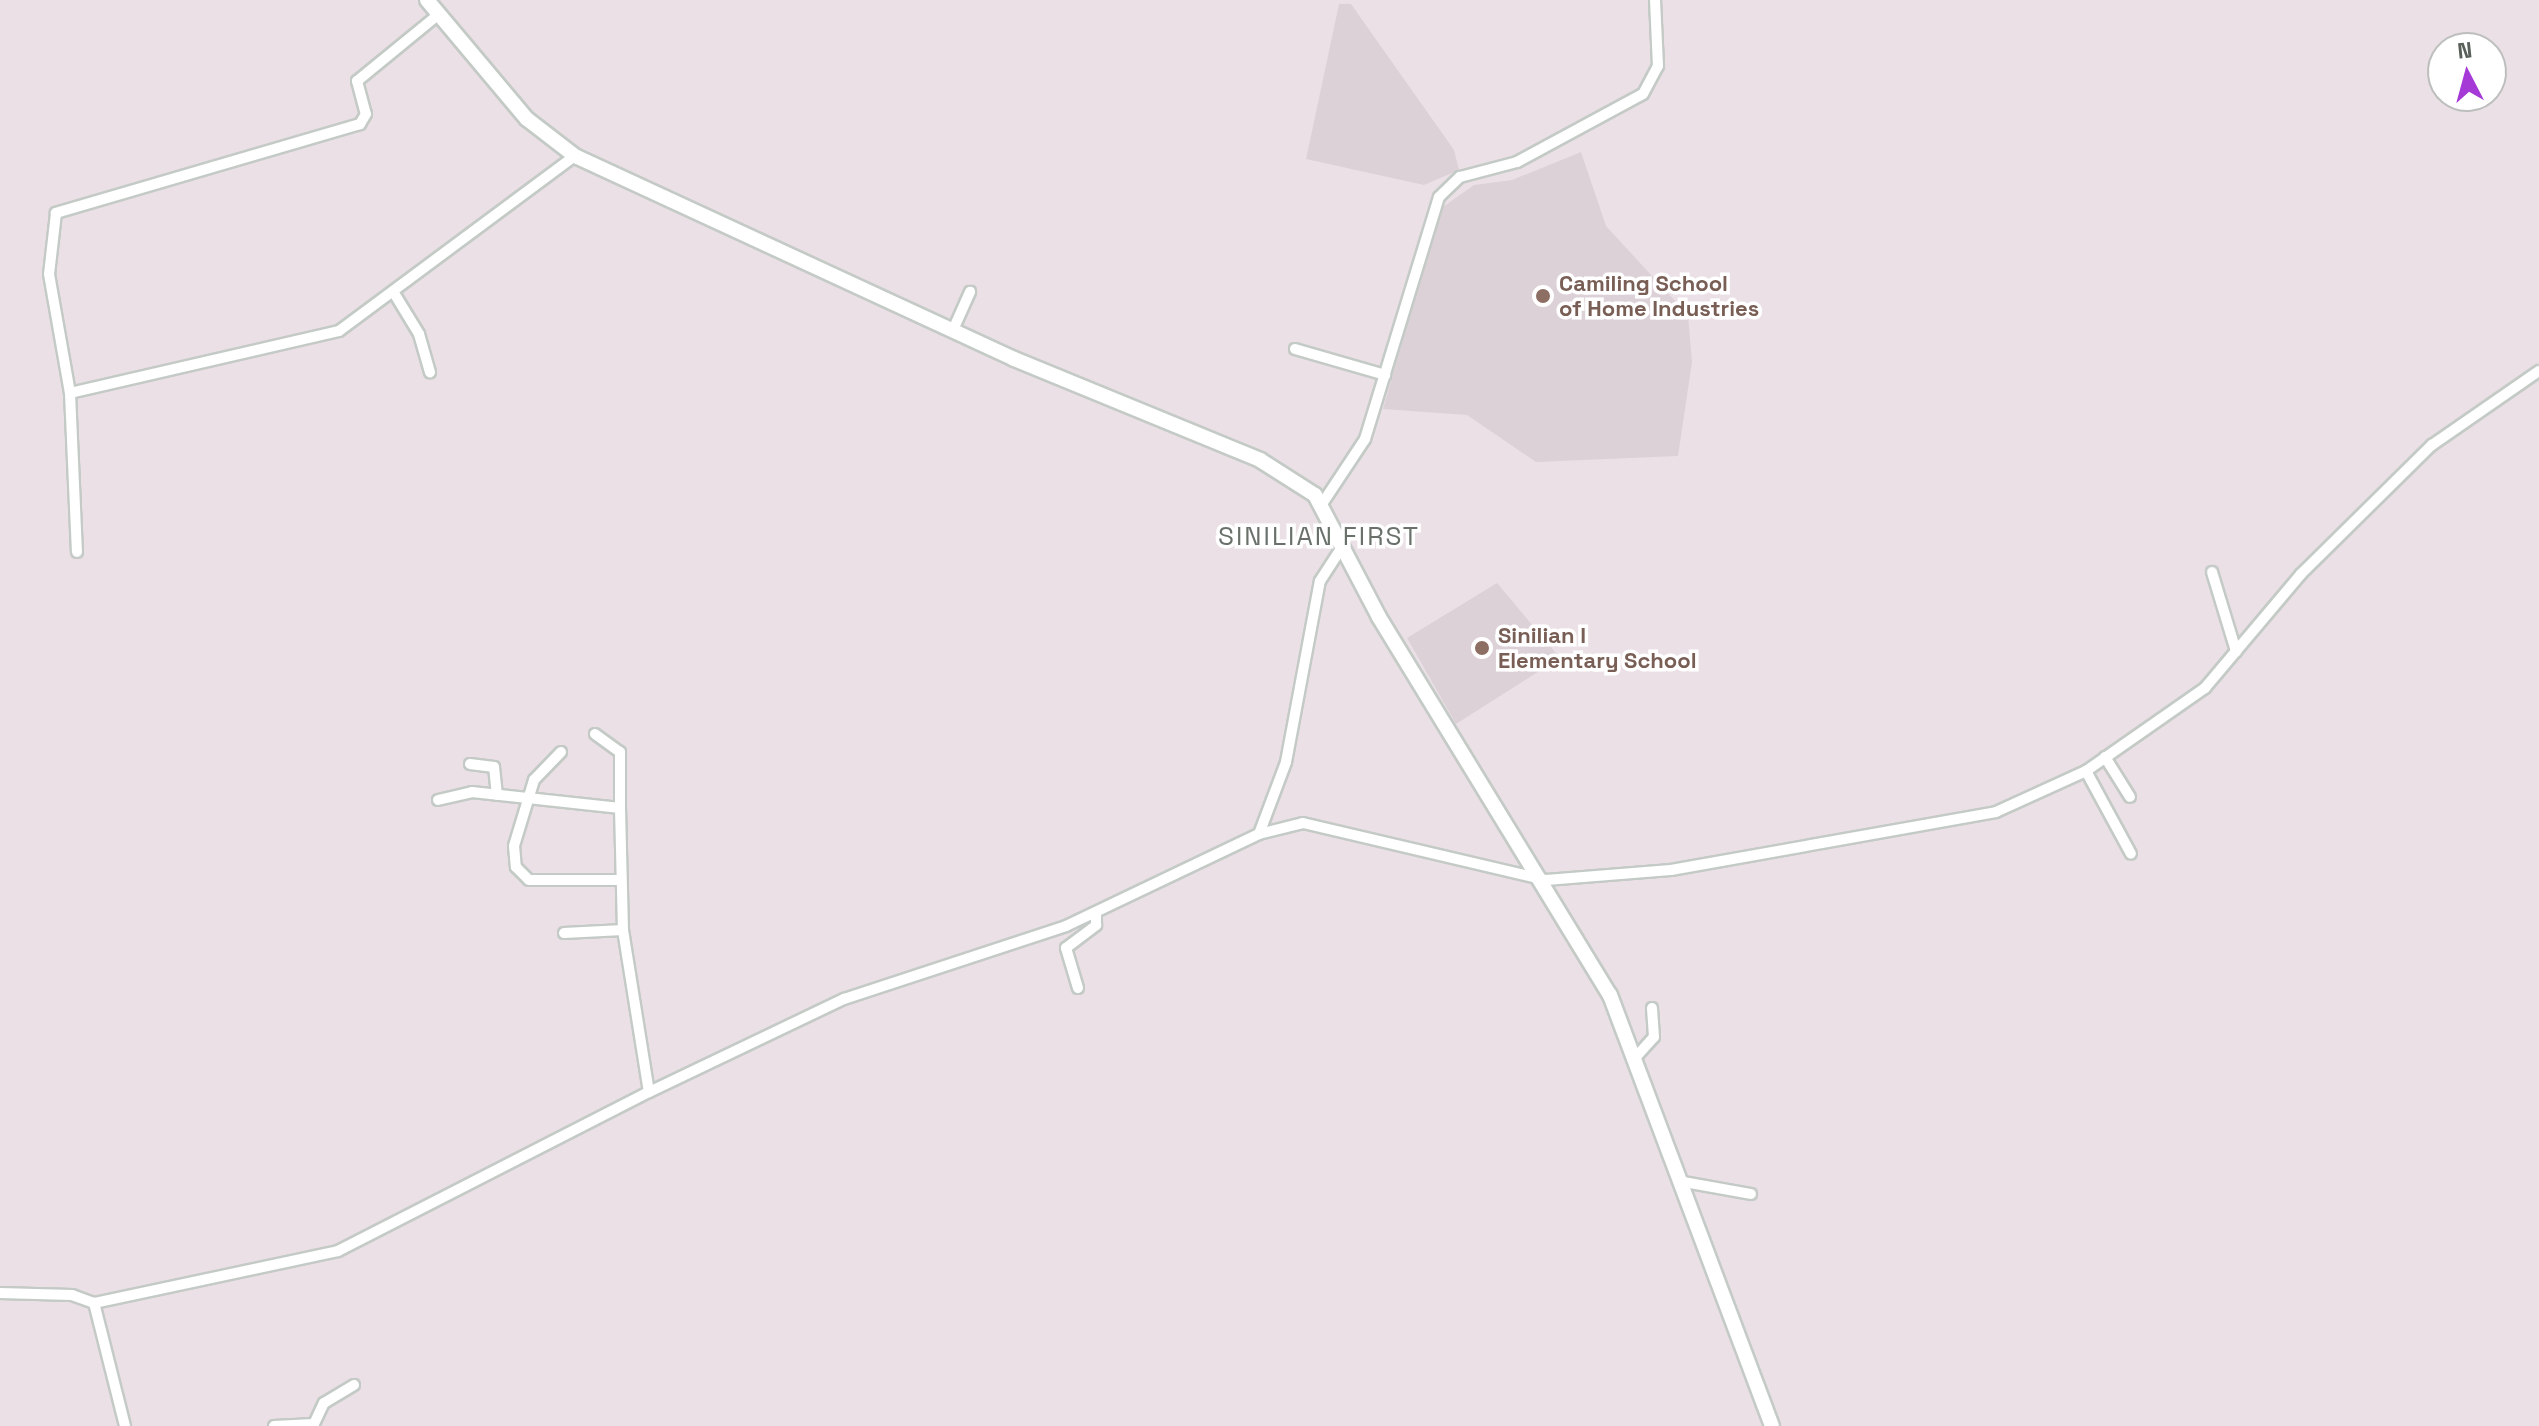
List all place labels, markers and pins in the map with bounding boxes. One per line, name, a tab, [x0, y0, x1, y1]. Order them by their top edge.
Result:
place label: Camiling School of Home Industries	[1559, 270, 1759, 322]
marker: Camiling School of Home Industries	[1534, 287, 1552, 305]
place label: Sinilian I Elementary School	[1498, 622, 1697, 674]
marker: Sinilian I Elementary School	[1473, 639, 1491, 657]

